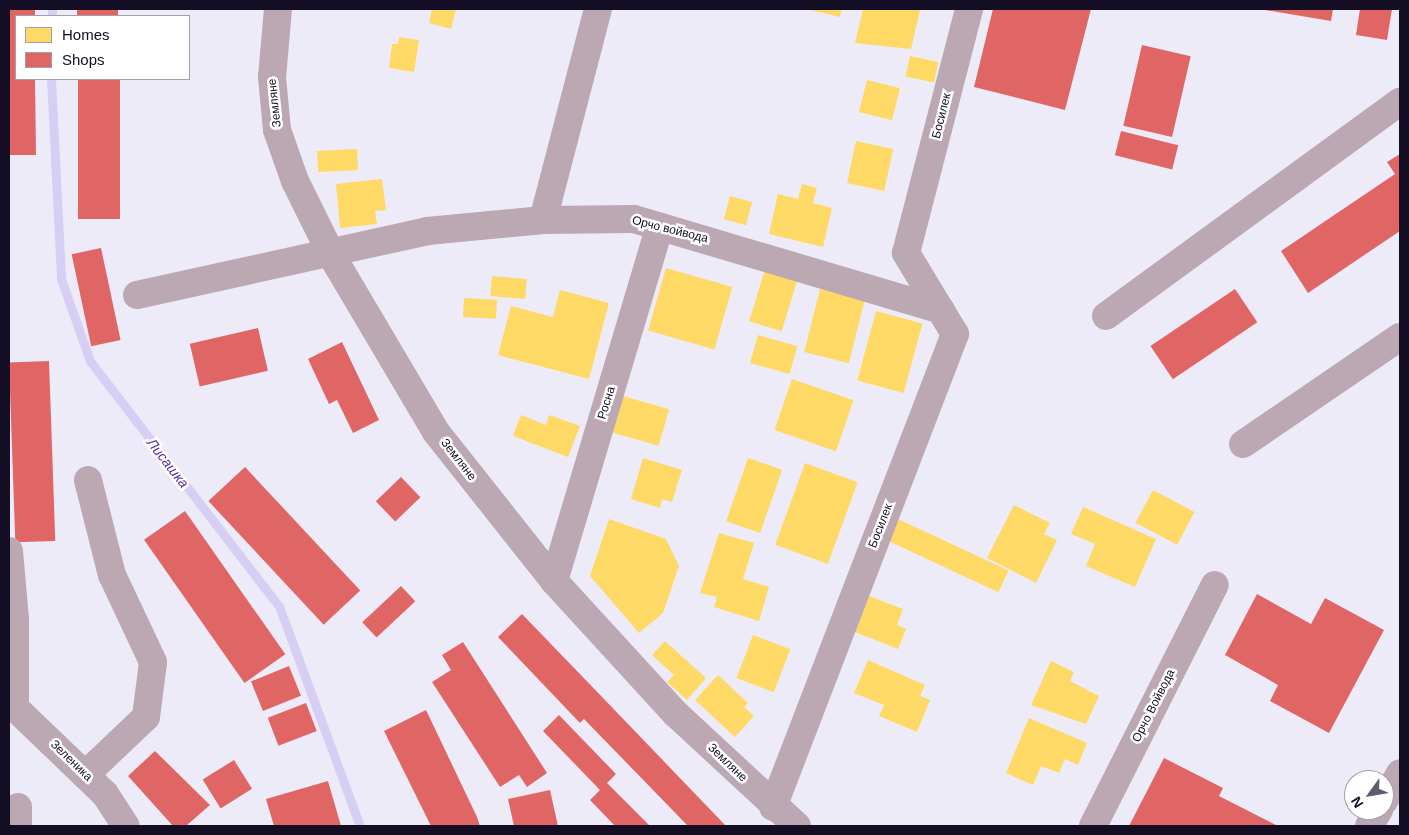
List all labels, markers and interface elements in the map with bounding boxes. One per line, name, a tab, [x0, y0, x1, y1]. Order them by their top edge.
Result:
legend	[15, 15, 190, 80]
text: Homes	[62, 26, 110, 43]
text: Shops	[62, 51, 105, 68]
street label: Земляне	[265, 78, 285, 128]
street label: Босилек	[929, 92, 955, 140]
street label: Орчо войвода	[630, 214, 710, 246]
street label: Росна	[595, 385, 619, 421]
water label: Лисашка	[143, 435, 193, 491]
street label: Земляне	[437, 436, 479, 484]
street label: Босилек	[866, 502, 896, 550]
street label: Орчо Войвода	[1129, 667, 1179, 745]
street label: Зеленика	[47, 738, 95, 784]
street label: Земляне	[704, 741, 750, 785]
north arrow	[1344, 770, 1394, 820]
text: N	[1348, 794, 1367, 811]

